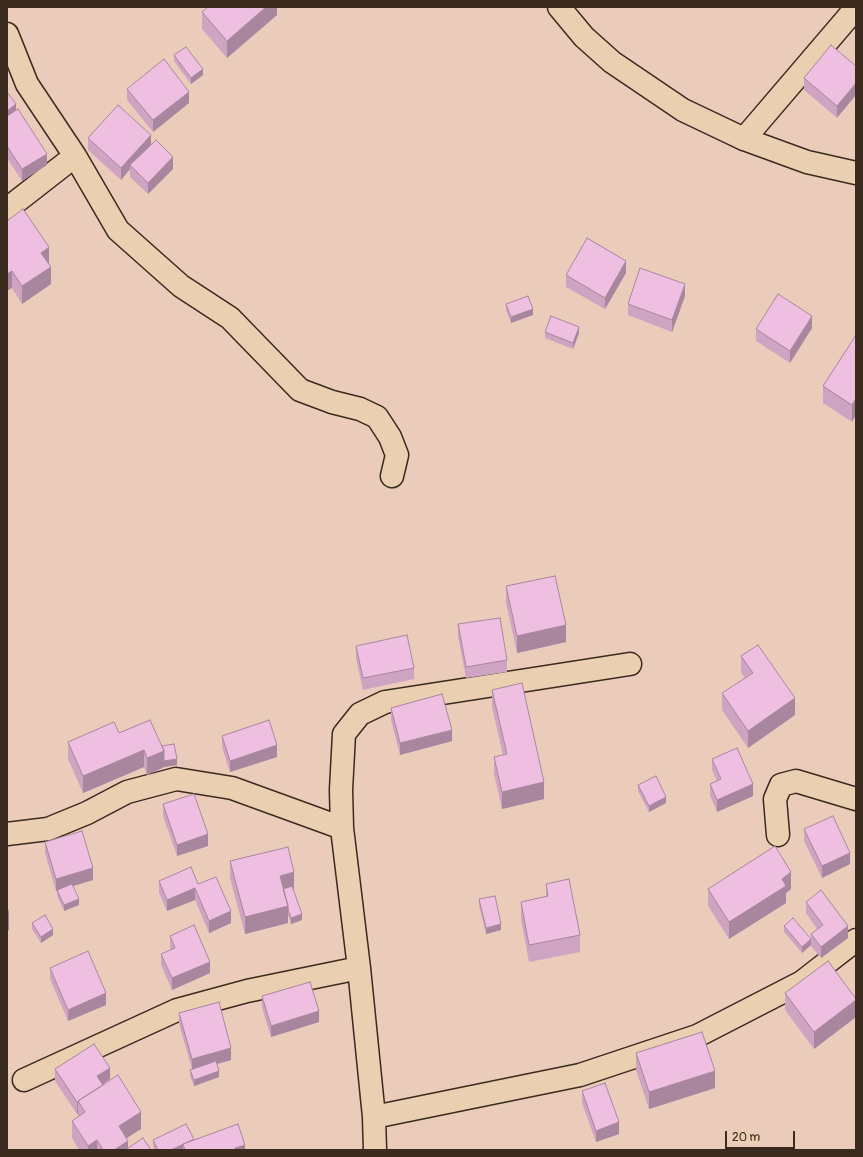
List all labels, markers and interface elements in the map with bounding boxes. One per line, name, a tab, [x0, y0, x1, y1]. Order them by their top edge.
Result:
scale bar	[727, 1123, 797, 1149]
text: 20 m	[732, 1130, 760, 1145]

